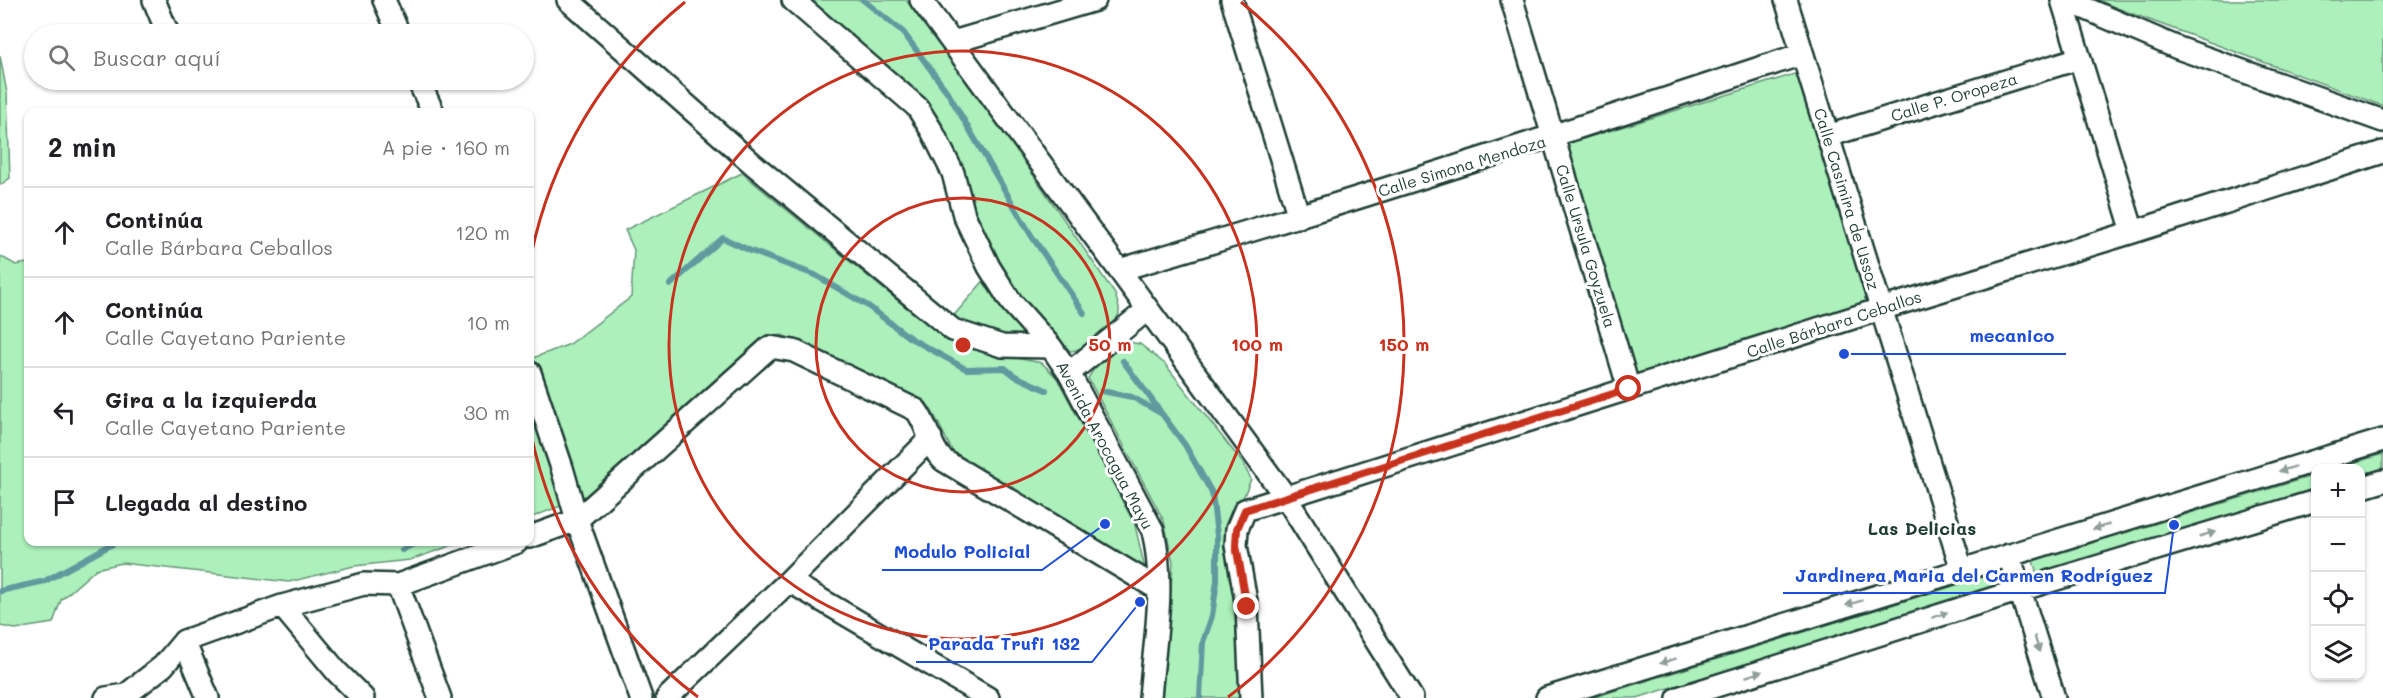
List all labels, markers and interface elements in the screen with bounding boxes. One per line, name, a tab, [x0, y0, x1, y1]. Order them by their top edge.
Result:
search box	[24, 24, 534, 90]
icon: search	[45, 41, 78, 74]
text: Buscar aquí	[93, 43, 221, 72]
street label: Calle P. Oropeza	[1888, 67, 2020, 126]
street label: Calle Casimira de Ussoz	[1810, 105, 1885, 292]
text: 2 min	[48, 130, 116, 164]
street label: Calle Simona Mendoza	[1375, 130, 1548, 201]
text: A pie · 160 m	[382, 134, 510, 160]
street label: Calle Ursula Goyzuela	[1552, 161, 1621, 330]
text: Continúa	[105, 205, 203, 234]
icon: ahead	[48, 216, 81, 249]
text: 120 m	[455, 219, 510, 245]
text: Calle Bárbara Ceballos	[105, 234, 333, 260]
street label: Calle Bárbara Ceballos	[1744, 285, 1924, 362]
text: Continúa	[105, 295, 203, 324]
icon: ahead	[48, 306, 81, 339]
text: 10 m	[466, 309, 510, 335]
callout: mecanico	[1957, 318, 2066, 354]
text: mecanico	[1970, 323, 2055, 347]
text: Calle Cayetano Pariente	[105, 324, 346, 350]
text: 50 m	[1089, 332, 1131, 356]
text: 100 m	[1231, 332, 1283, 356]
text: 150 m	[1379, 332, 1429, 356]
centre of rings	[953, 335, 973, 355]
street label: Avenida Arocagua Mayu	[1052, 357, 1159, 533]
route start	[1615, 375, 1641, 401]
text: Gira a la izquierda	[105, 385, 317, 414]
icon: left	[48, 396, 81, 429]
text: 30 m	[464, 399, 510, 425]
text: Calle Cayetano Pariente	[105, 414, 346, 440]
map controls	[2311, 464, 2365, 680]
button: +	[2311, 464, 2365, 518]
one-way arrow	[2278, 465, 2296, 474]
icon: arrive	[48, 486, 81, 519]
text: Llegada al destino	[105, 488, 307, 517]
district label: Las Delicias	[1868, 516, 1976, 540]
button: −	[2311, 518, 2365, 572]
one-way arrow	[2092, 523, 2110, 532]
one-way arrow	[2198, 529, 2216, 538]
callout: Modulo Policial	[882, 534, 1042, 570]
text: Modulo Policial	[894, 539, 1030, 563]
callout: Jardinera Maria del Carmen Rodríguez	[1783, 557, 2165, 593]
text: Jardinera Maria del Carmen Rodríguez	[1795, 563, 2153, 587]
button: locate	[2311, 572, 2365, 626]
route end	[1233, 593, 1259, 619]
one-way arrow	[1845, 599, 1863, 608]
one-way arrow	[1931, 610, 1949, 620]
callout: Parada Trufi 132	[916, 626, 1092, 662]
button: layers	[2311, 626, 2365, 680]
text: Parada Trufi 132	[928, 631, 1080, 655]
one-way arrow	[2033, 635, 2042, 653]
one-way arrow	[1659, 657, 1677, 666]
one-way arrow	[1745, 669, 1763, 678]

